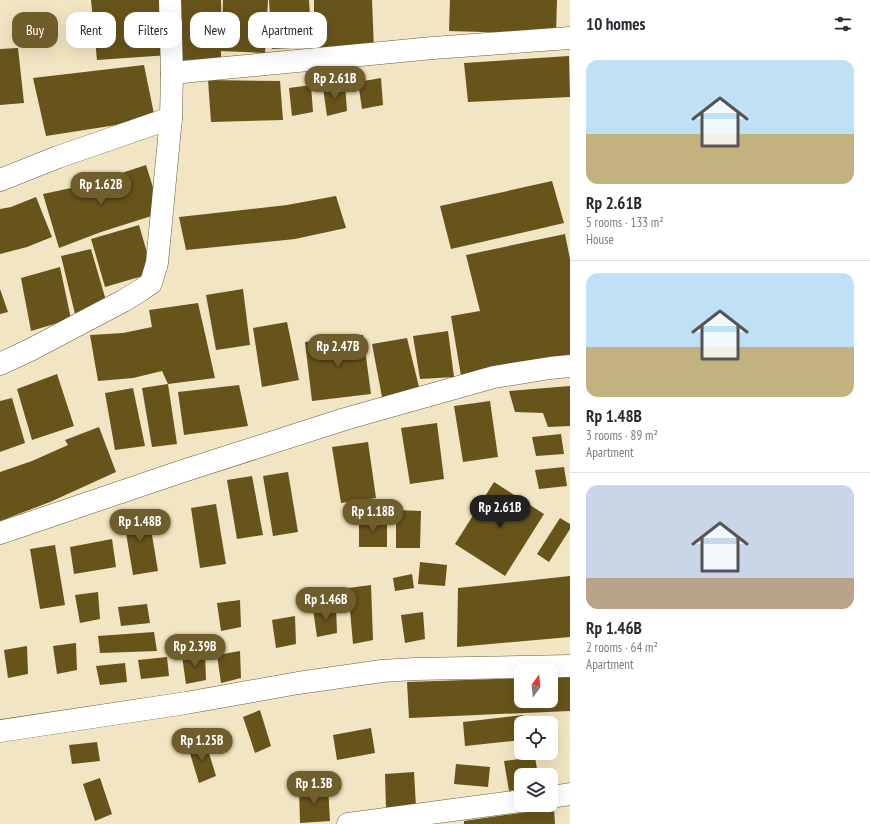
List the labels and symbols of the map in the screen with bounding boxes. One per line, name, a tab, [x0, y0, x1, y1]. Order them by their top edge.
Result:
pin: Rp 2.61B	[294, 66, 376, 100]
pin: Rp 1.62B	[60, 172, 142, 206]
pin: Rp 2.47B	[297, 334, 379, 368]
pin: Rp 2.61B	[459, 495, 541, 529]
pin: Rp 1.18B	[332, 499, 414, 533]
pin: Rp 1.48B	[99, 509, 181, 543]
pin: Rp 1.46B	[285, 587, 367, 621]
pin: Rp 2.39B	[154, 634, 236, 668]
north arrow	[514, 664, 558, 708]
pin: Rp 1.25B	[161, 728, 243, 762]
pin: Rp 1.3B	[277, 771, 351, 805]

